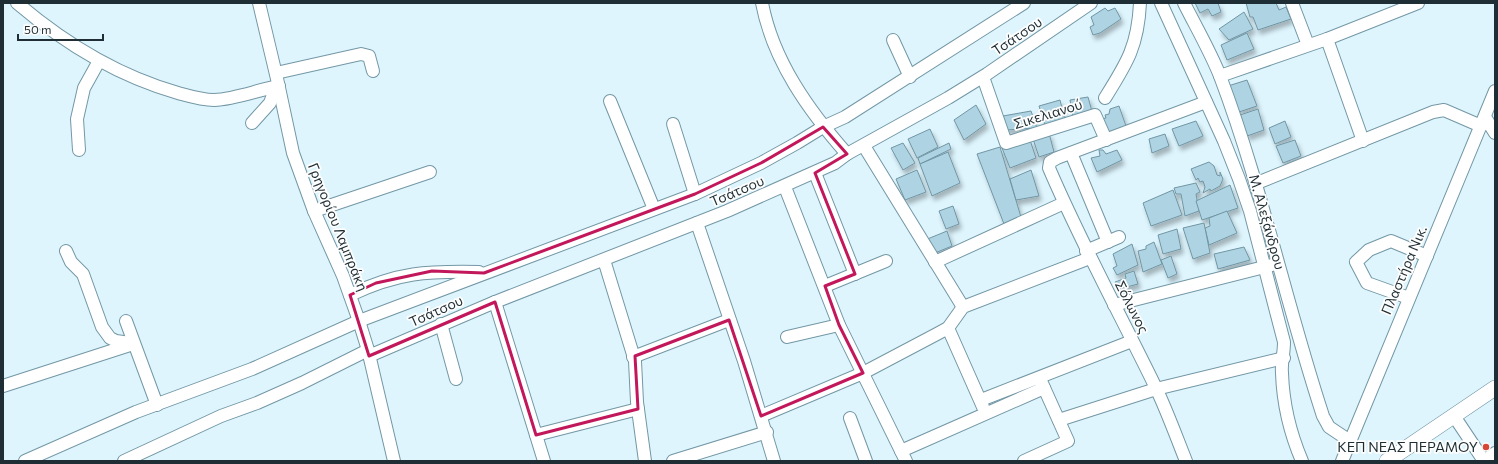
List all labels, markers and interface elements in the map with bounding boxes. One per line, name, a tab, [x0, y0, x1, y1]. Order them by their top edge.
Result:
street label: Τσάτσου	[988, 13, 1045, 59]
scale bar	[18, 16, 103, 42]
text: 50 m	[24, 22, 52, 36]
street label: Σικελιανού	[1011, 95, 1084, 132]
street label: Γρηγορίου Λαμπράκη	[305, 160, 372, 293]
street label: Τσάτσου	[707, 172, 766, 209]
street label: Μ. Αλεξάνδρου	[1246, 172, 1289, 272]
street label: Πλαστήρα Νικ.	[1377, 223, 1430, 317]
street label: Σόλωνος	[1112, 278, 1153, 336]
street label: Τσάτσου	[406, 291, 465, 330]
place label: ΚΕΠ ΝΕΑΣ ΠΕΡΑΜΟΥ	[1337, 438, 1478, 455]
marker: ΚΕΠ ΝΕΑΣ ΠΕΡΑΜΟΥ	[1481, 442, 1491, 452]

